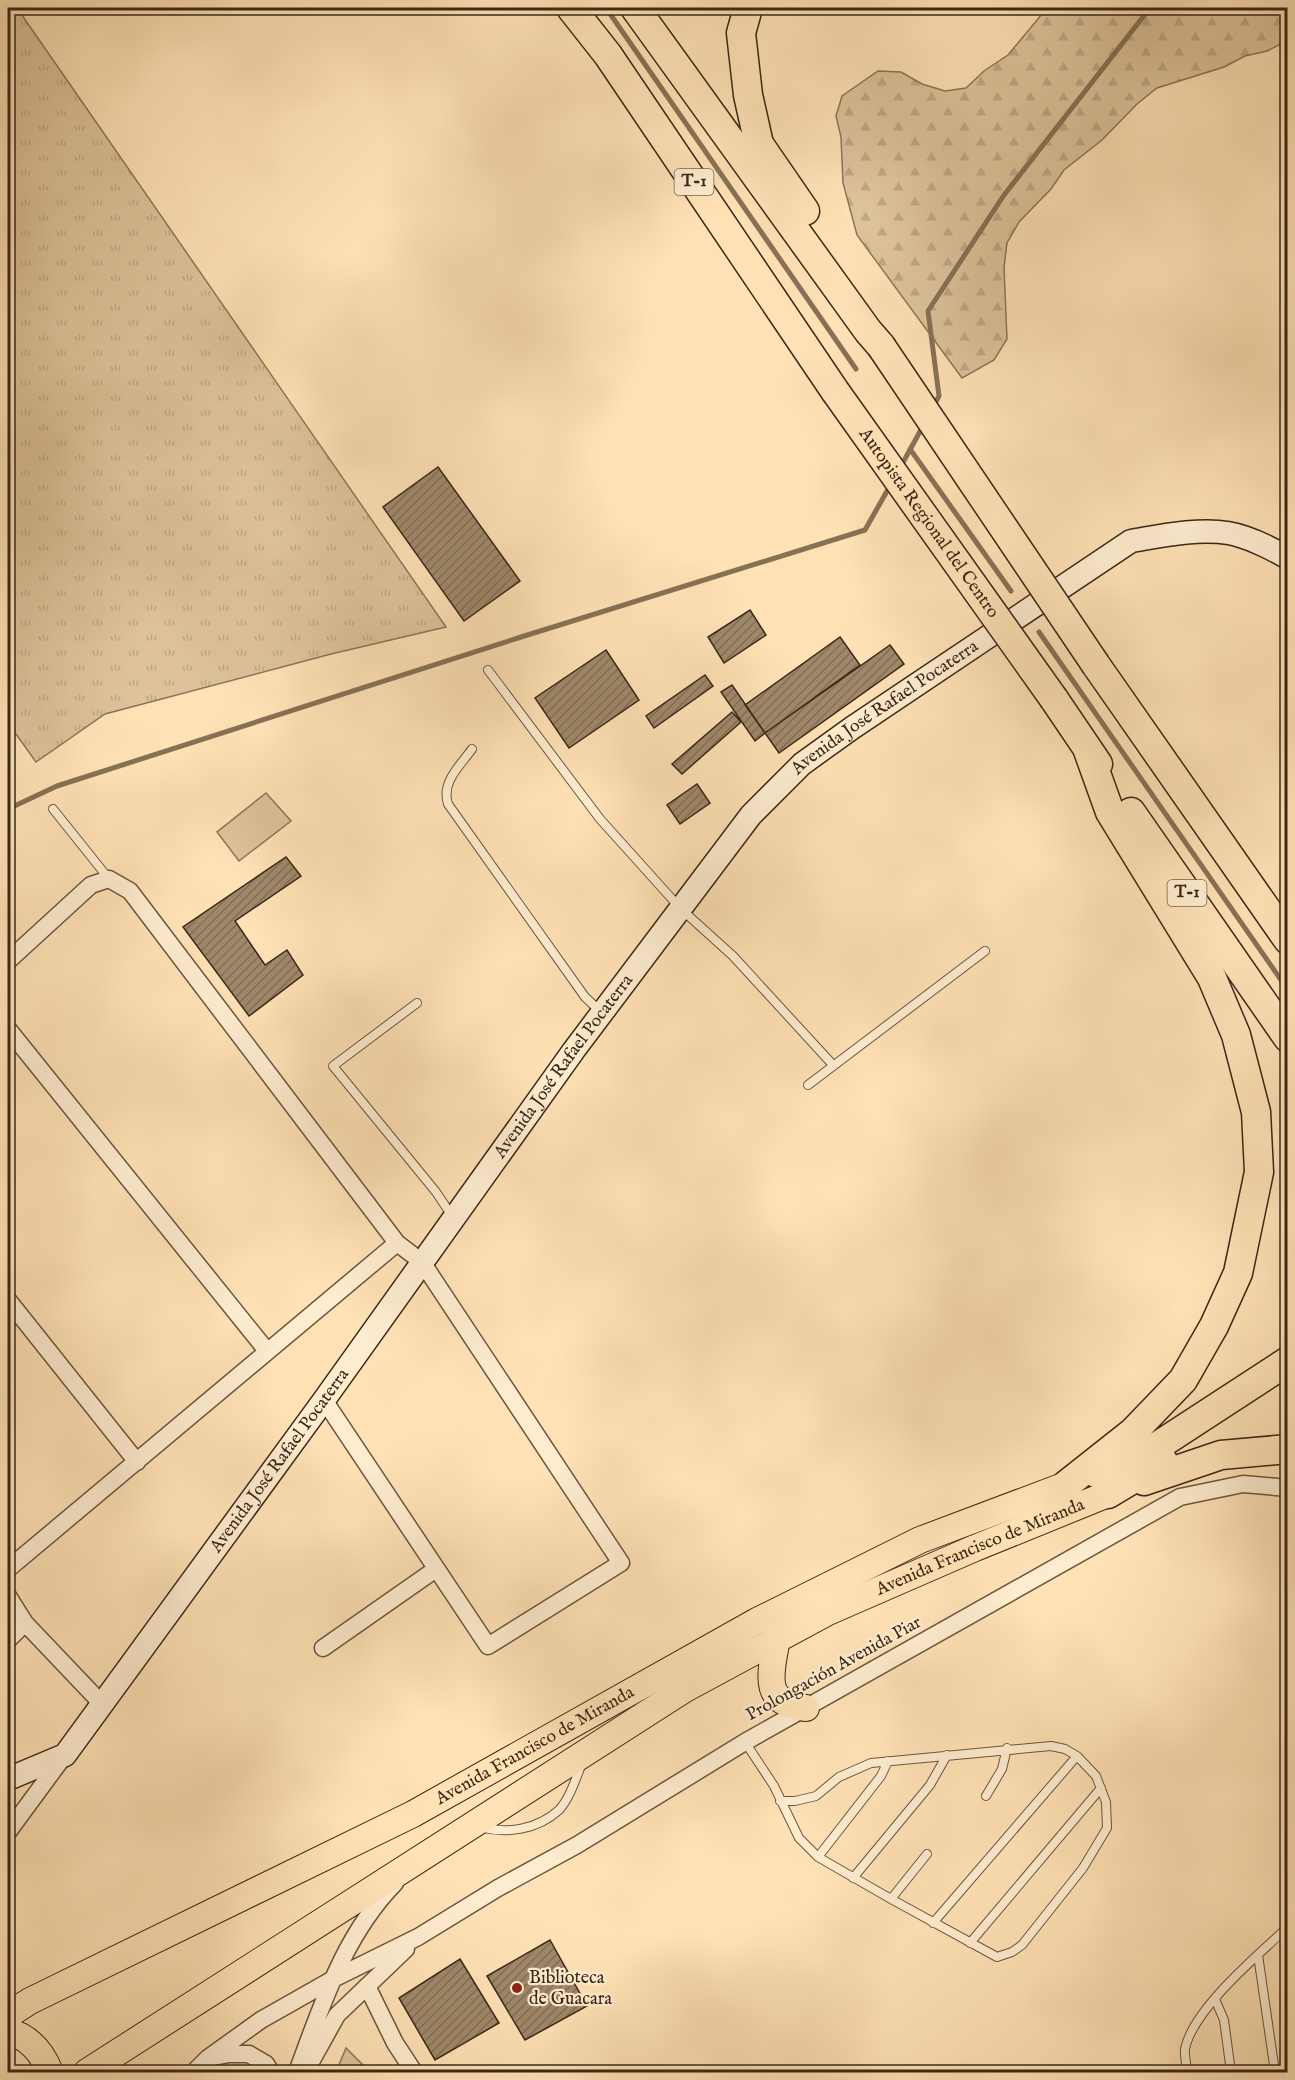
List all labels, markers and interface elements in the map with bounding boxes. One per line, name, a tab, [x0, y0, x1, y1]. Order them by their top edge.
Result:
road number: T-1	[674, 169, 714, 195]
street label: Autopista Regional del Centro	[853, 423, 1005, 623]
street label: Avenida José Rafael Pocaterra	[785, 635, 983, 781]
road number: T-1	[1168, 880, 1206, 906]
street label: Avenida José Rafael Pocaterra	[488, 970, 639, 1164]
street label: Avenida José Rafael Pocaterra	[204, 1364, 354, 1558]
street label: Avenida Francisco de Miranda	[871, 1493, 1088, 1602]
street label: Prolongación Avenida Piar	[742, 1611, 926, 1727]
street label: Avenida Francisco de Miranda	[431, 1681, 638, 1811]
place label: Biblioteca de Guacara	[529, 1967, 612, 2011]
marker: Biblioteca de Guacara	[510, 1981, 524, 1995]

